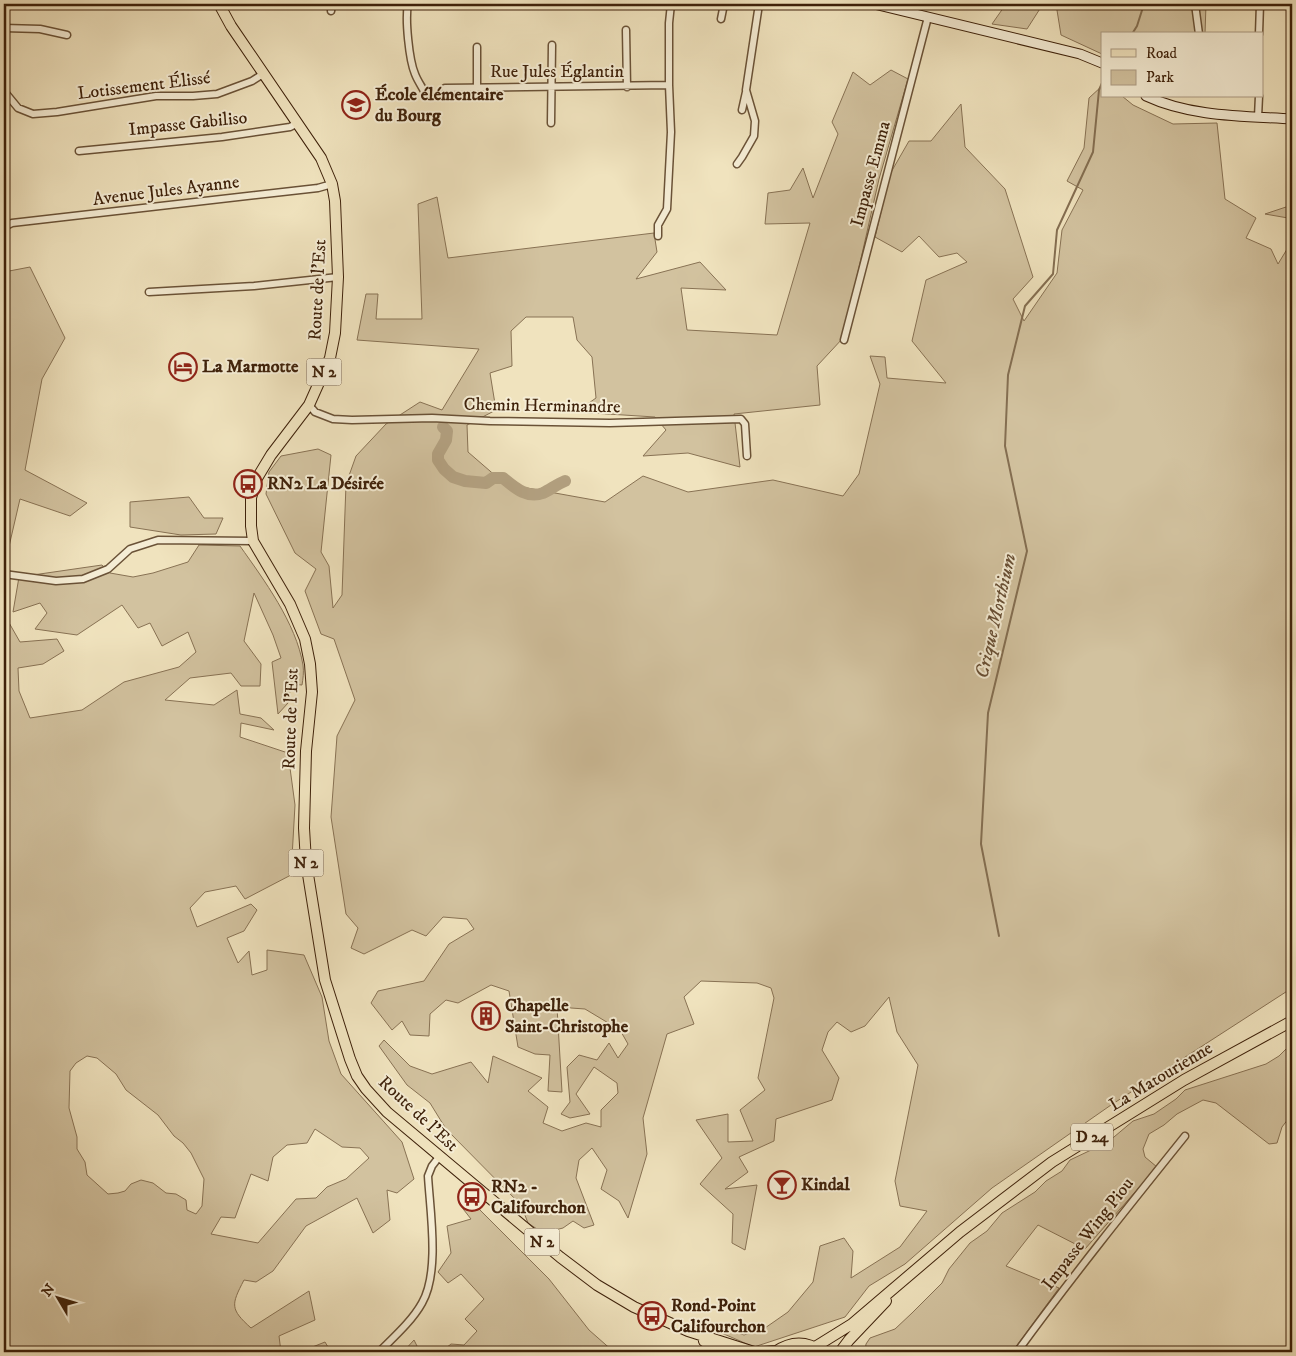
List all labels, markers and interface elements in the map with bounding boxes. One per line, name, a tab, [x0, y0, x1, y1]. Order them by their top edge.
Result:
legend	[1101, 32, 1264, 98]
text: Road	[1146, 44, 1178, 63]
street label: Rue Jules Églantin	[490, 61, 625, 83]
street label: Lotissement Élissé	[76, 67, 212, 105]
text: Park	[1146, 68, 1175, 87]
place label: École élémentaire du Bourg	[375, 83, 504, 127]
school or university icon: École élémentaire du Bourg	[341, 90, 371, 120]
street label: Impasse Gabiliso	[128, 107, 249, 141]
street label: Impasse Emma	[846, 118, 896, 229]
street label: Avenue Jules Ayanne	[91, 171, 241, 211]
street label: Route de l'Est	[304, 239, 332, 341]
hotel icon: La Marmotte	[168, 352, 198, 382]
place label: La Marmotte	[202, 356, 299, 378]
road number: N 2	[306, 358, 342, 386]
street label: Chemin Herminandre	[463, 394, 621, 418]
bus stop icon: RN2 La Désirée	[233, 469, 263, 499]
place label: RN2 La Désirée	[267, 473, 385, 495]
water label: Crique Morthium	[970, 551, 1023, 681]
street label: Route de l'Est	[278, 668, 304, 770]
road number: N 2	[288, 850, 324, 876]
place label: Chapelle Saint-Christophe	[505, 995, 629, 1038]
building icon: Chapelle Saint-Christophe	[471, 1001, 501, 1031]
street label: La Matourienne	[1105, 1037, 1217, 1117]
street label: Route de l'Est	[373, 1071, 463, 1157]
road number: D 24	[1071, 1124, 1113, 1150]
bar icon: Kindal	[767, 1170, 797, 1200]
street label: Impasse Wing Piou	[1037, 1173, 1139, 1295]
place label: Kindal	[801, 1174, 850, 1196]
place label: RN2 - Califourchon	[491, 1176, 586, 1219]
bus stop icon: RN2 - Califourchon	[457, 1182, 487, 1212]
road number: N 2	[524, 1228, 560, 1256]
north arrow	[32, 1274, 82, 1324]
text: N	[38, 1280, 59, 1301]
place label: Rond-Point Califourchon	[671, 1295, 766, 1338]
bus stop icon: Rond-Point Califourchon	[637, 1301, 667, 1331]

